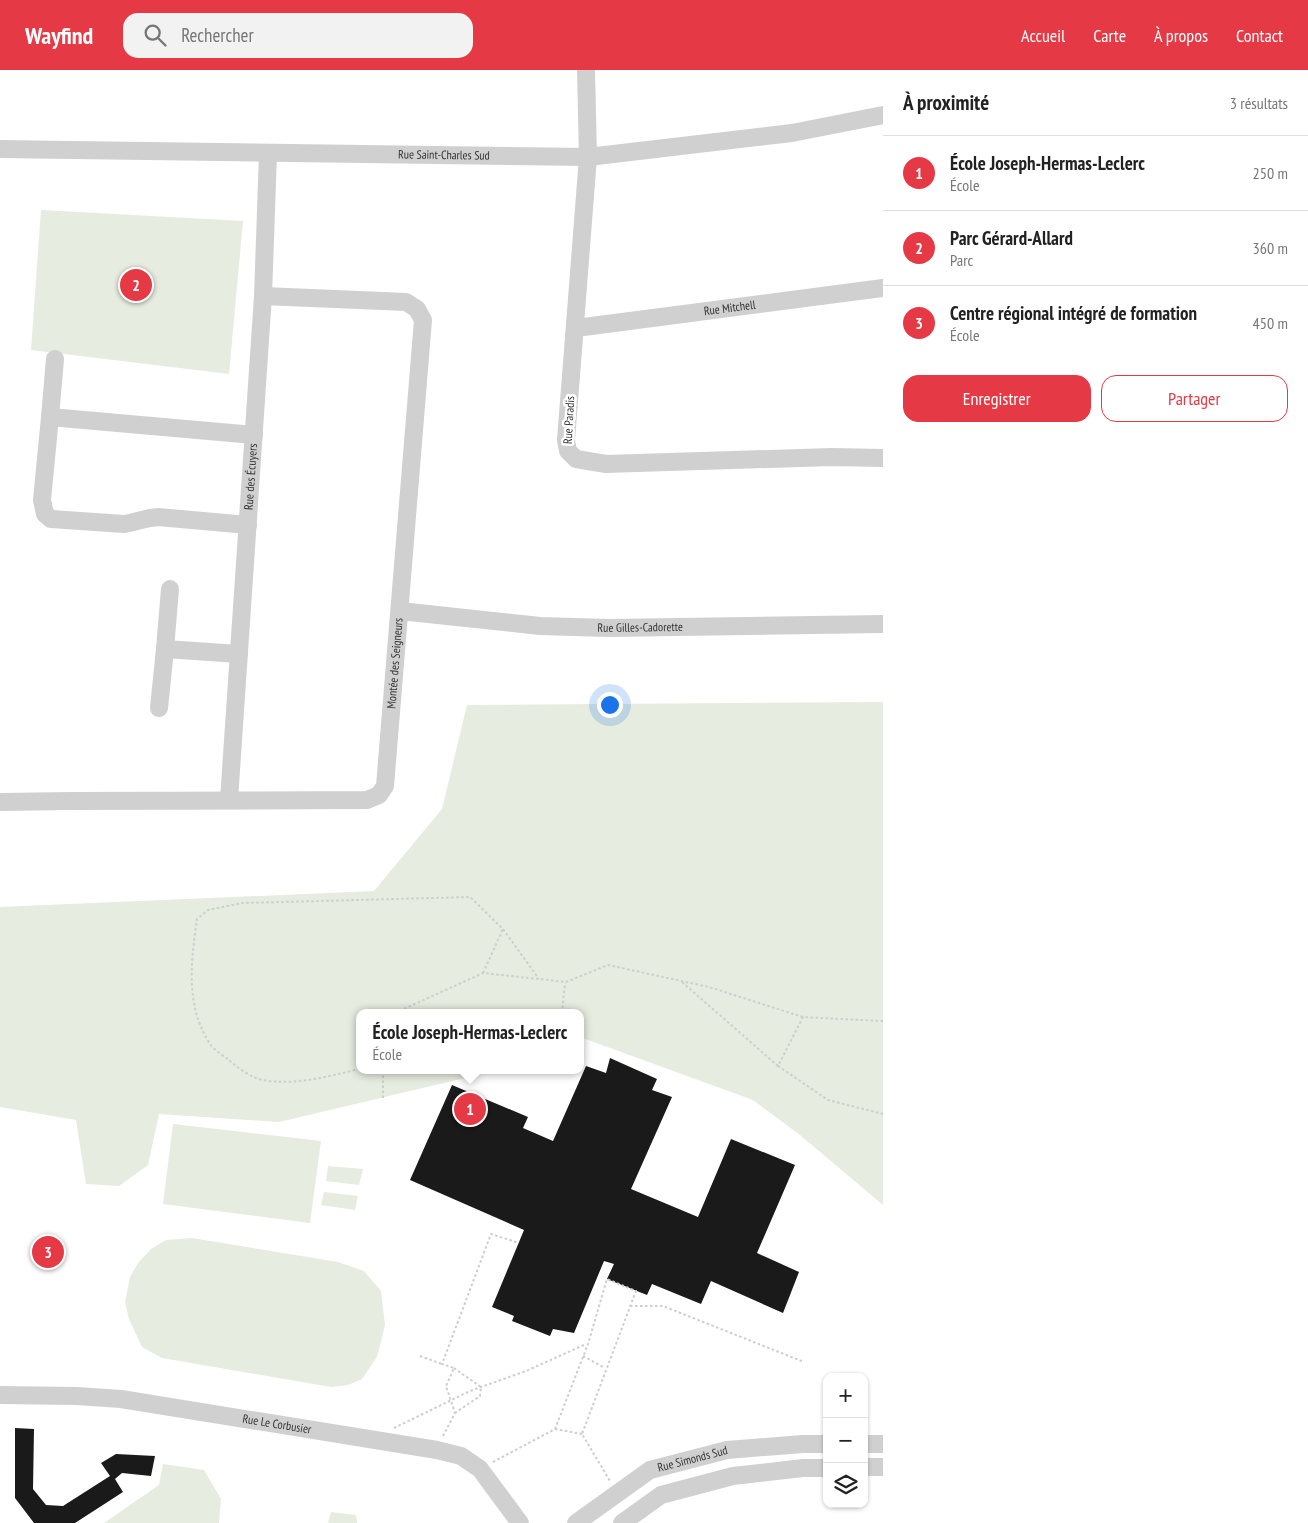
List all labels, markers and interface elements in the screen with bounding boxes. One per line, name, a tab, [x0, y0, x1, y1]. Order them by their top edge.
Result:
search box	[123, 13, 473, 58]
text: Wayfind	[25, 20, 93, 51]
icon: search	[141, 21, 169, 49]
text: Rechercher	[181, 23, 254, 47]
text: Accueil	[1021, 24, 1065, 47]
text: Carte	[1093, 24, 1126, 47]
text: À propos	[1154, 24, 1208, 47]
text: Contact	[1236, 24, 1283, 47]
text: À proximité	[903, 89, 989, 116]
text: 3 résultats	[1230, 93, 1288, 113]
street label: Rue Saint-Charles Sud	[398, 146, 490, 163]
text: École Joseph-Hermas-Leclerc	[950, 151, 1145, 175]
text: 1	[915, 163, 923, 183]
text: 250 m	[1253, 163, 1288, 183]
text: École	[950, 175, 980, 195]
text: Parc Gérard-Allard	[950, 226, 1073, 250]
text: 2	[915, 238, 923, 258]
text: 360 m	[1253, 238, 1288, 258]
text: Parc	[950, 250, 973, 270]
pin: 2	[120, 266, 152, 304]
street label: Rue Mitchell	[703, 297, 757, 318]
text: Centre régional intégré de formation	[950, 301, 1197, 325]
text: 3	[915, 313, 923, 333]
text: 450 m	[1253, 313, 1288, 333]
text: École	[950, 325, 980, 345]
button: Enregistrer	[903, 375, 1091, 422]
button: Partager	[1101, 375, 1288, 422]
street label: Rue Paradis	[560, 395, 577, 444]
street label: Rue des Écuyers	[241, 443, 260, 511]
street label: Montée des Seigneurs	[383, 617, 406, 709]
street label: Rue Gilles-Cadorette	[597, 619, 683, 635]
your location	[597, 692, 623, 718]
popup	[356, 1009, 584, 1074]
text: École Joseph-Hermas-Leclerc	[373, 1020, 567, 1044]
text: École	[373, 1044, 402, 1064]
pin: 1	[454, 1090, 486, 1128]
pin: 3	[32, 1233, 64, 1271]
map controls	[823, 1373, 868, 1508]
button: +	[823, 1373, 868, 1418]
street label: Rue Le Corbusier	[241, 1411, 313, 1437]
button: −	[823, 1418, 868, 1463]
street label: Rue Simonds Sud	[656, 1442, 729, 1475]
button: layers	[823, 1463, 868, 1508]

